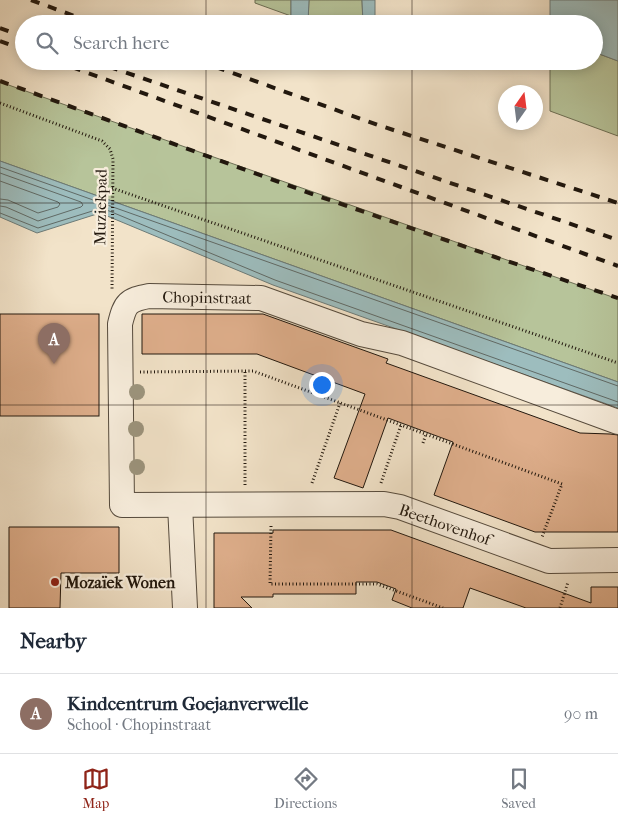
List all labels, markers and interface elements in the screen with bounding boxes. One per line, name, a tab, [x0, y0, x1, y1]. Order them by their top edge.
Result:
search box	[15, 15, 603, 70]
icon: search	[33, 29, 61, 57]
text: Search here	[73, 32, 169, 54]
north arrow	[498, 85, 543, 130]
street label: Muziekpad	[90, 169, 111, 245]
street label: Chopinstraat	[162, 287, 252, 308]
pin: A	[38, 323, 70, 364]
your location	[309, 372, 335, 398]
street label: Beethovenhof	[396, 500, 497, 550]
place label: Mozaïek Wonen	[64, 573, 176, 592]
marker: Mozaïek Wonen	[49, 576, 61, 588]
text: Nearby	[20, 629, 86, 653]
text: Kindcentrum Goejanverwelle	[67, 693, 308, 715]
text: A	[31, 704, 41, 723]
text: 90 m	[564, 704, 598, 723]
text: School · Chopinstraat	[67, 715, 211, 734]
tab: Map	[82, 765, 110, 812]
tab: Directions	[274, 765, 337, 812]
tab: Saved	[501, 765, 536, 812]

